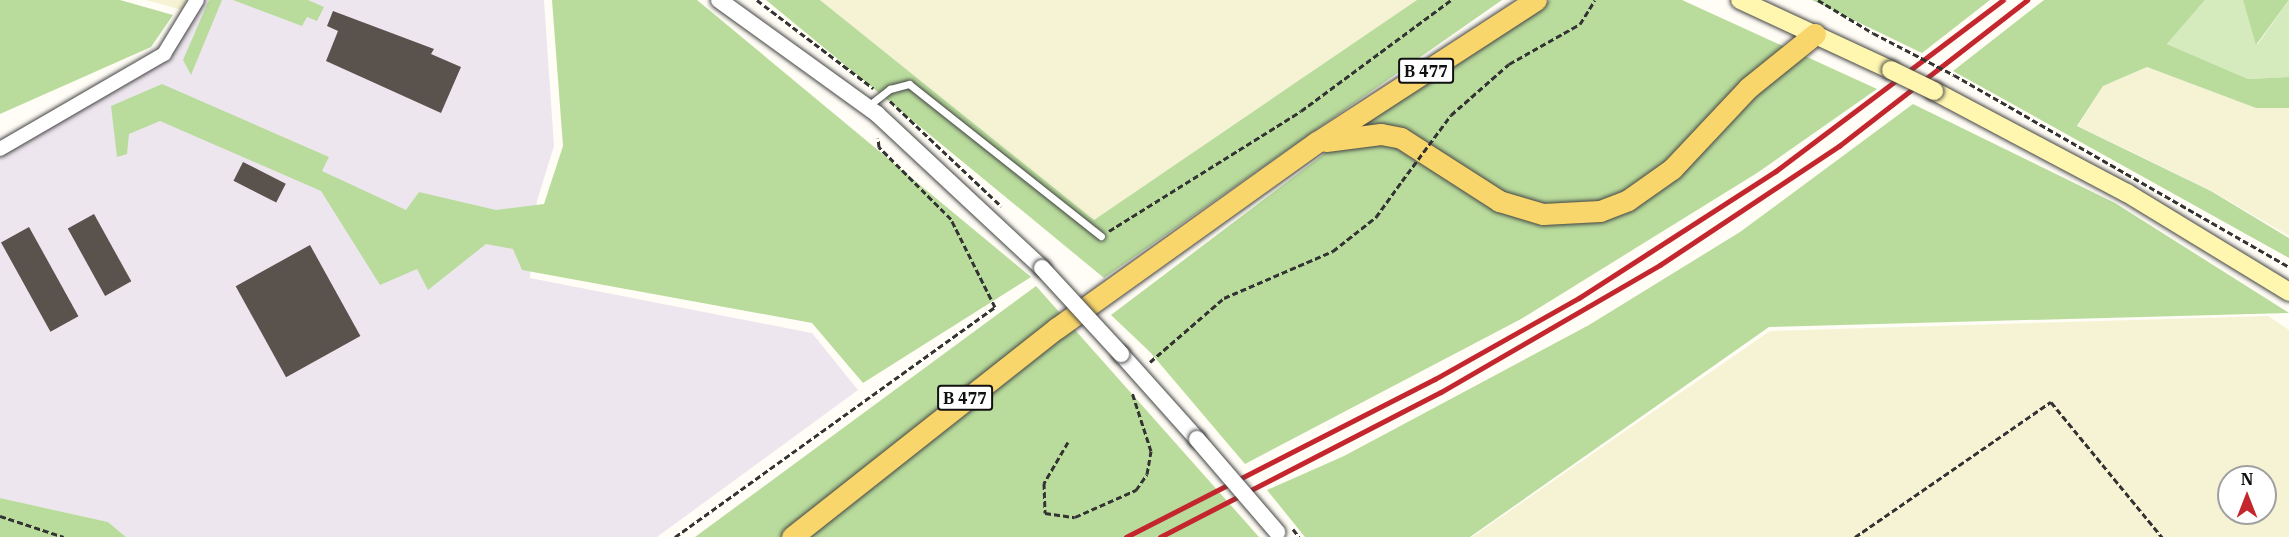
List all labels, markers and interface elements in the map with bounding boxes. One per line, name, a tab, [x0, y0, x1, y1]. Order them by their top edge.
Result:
road number: B 477	[1398, 58, 1454, 84]
road number: B 477	[936, 385, 994, 411]
north arrow	[2217, 465, 2277, 525]
text: N	[2241, 469, 2253, 489]

